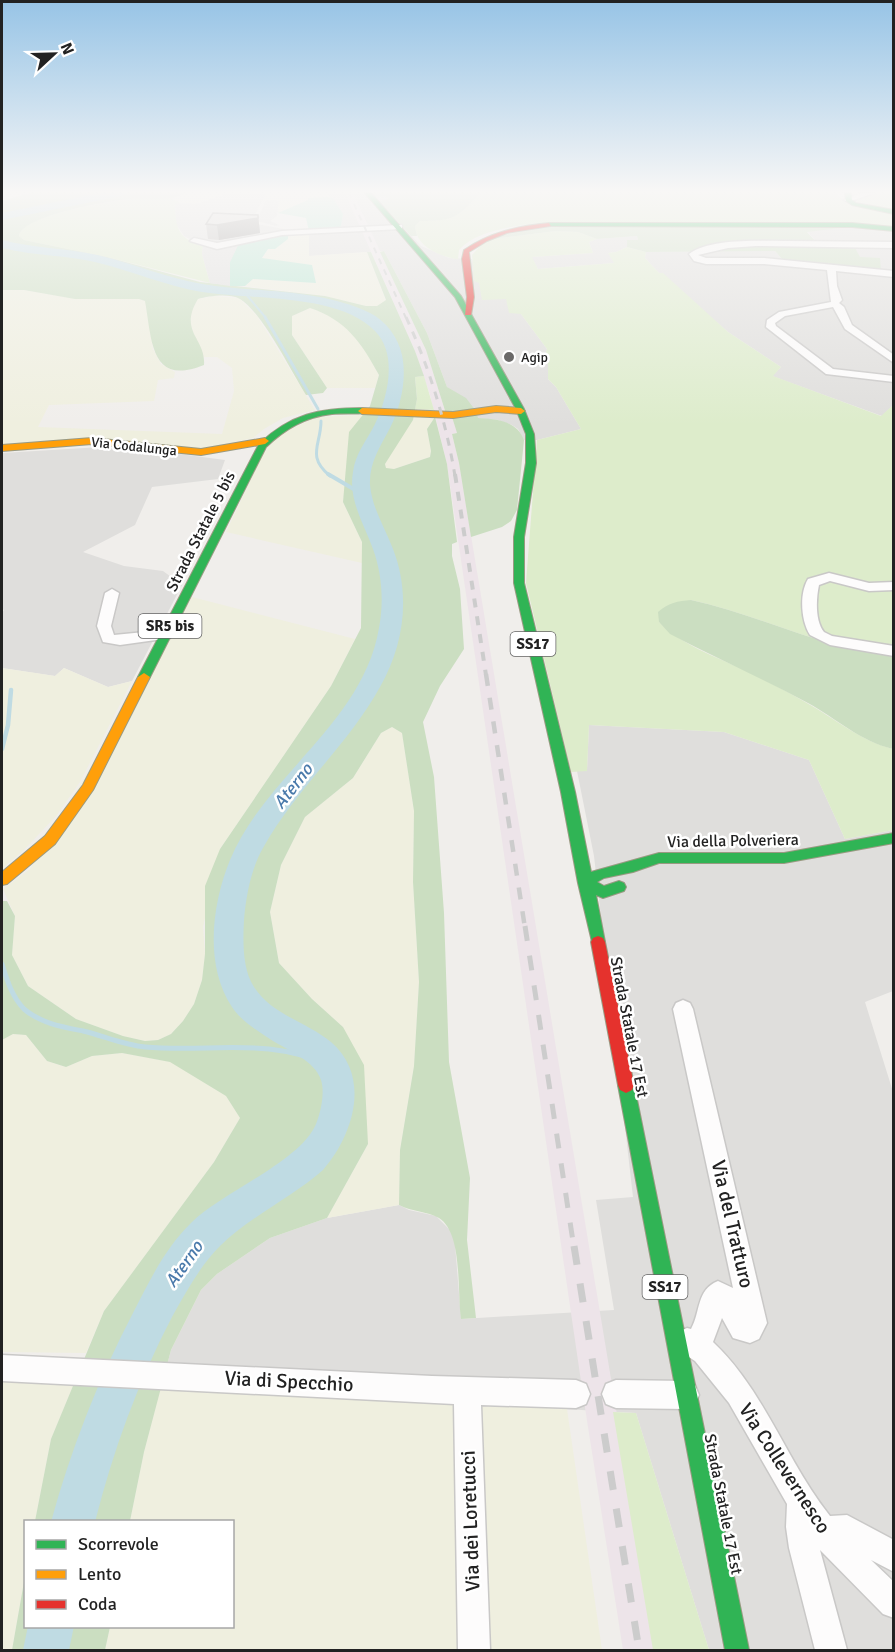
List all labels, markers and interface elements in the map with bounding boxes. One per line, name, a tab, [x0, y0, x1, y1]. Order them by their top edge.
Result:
north arrow	[24, 24, 84, 84]
text: N	[56, 40, 78, 58]
place label: Agip	[521, 349, 548, 366]
marker: Agip	[502, 350, 516, 364]
street label: Via Codalunga	[90, 434, 178, 459]
street label: Strada Statale 5 bis	[162, 468, 240, 595]
road number: SR5 bis	[138, 614, 201, 638]
road number: SS17	[510, 632, 556, 656]
water label: Aterno	[268, 758, 319, 813]
street label: Via della Polveriera	[667, 830, 799, 852]
street label: Strada Statale 17 Est	[606, 955, 653, 1100]
street label: Via del Tratturo	[706, 1158, 759, 1291]
water label: Aterno	[160, 1235, 209, 1291]
road number: SS17	[642, 1275, 688, 1299]
street label: Via di Specchio	[224, 1366, 354, 1397]
street label: Via Collevernesco	[733, 1398, 836, 1538]
street label: Strada Statale 17 Est	[700, 1432, 747, 1577]
street label: Via dei Loretucci	[456, 1450, 485, 1592]
legend	[24, 1520, 234, 1628]
text: Scorrevole	[78, 1533, 159, 1555]
text: Lento	[78, 1563, 121, 1585]
text: Coda	[78, 1593, 117, 1615]

